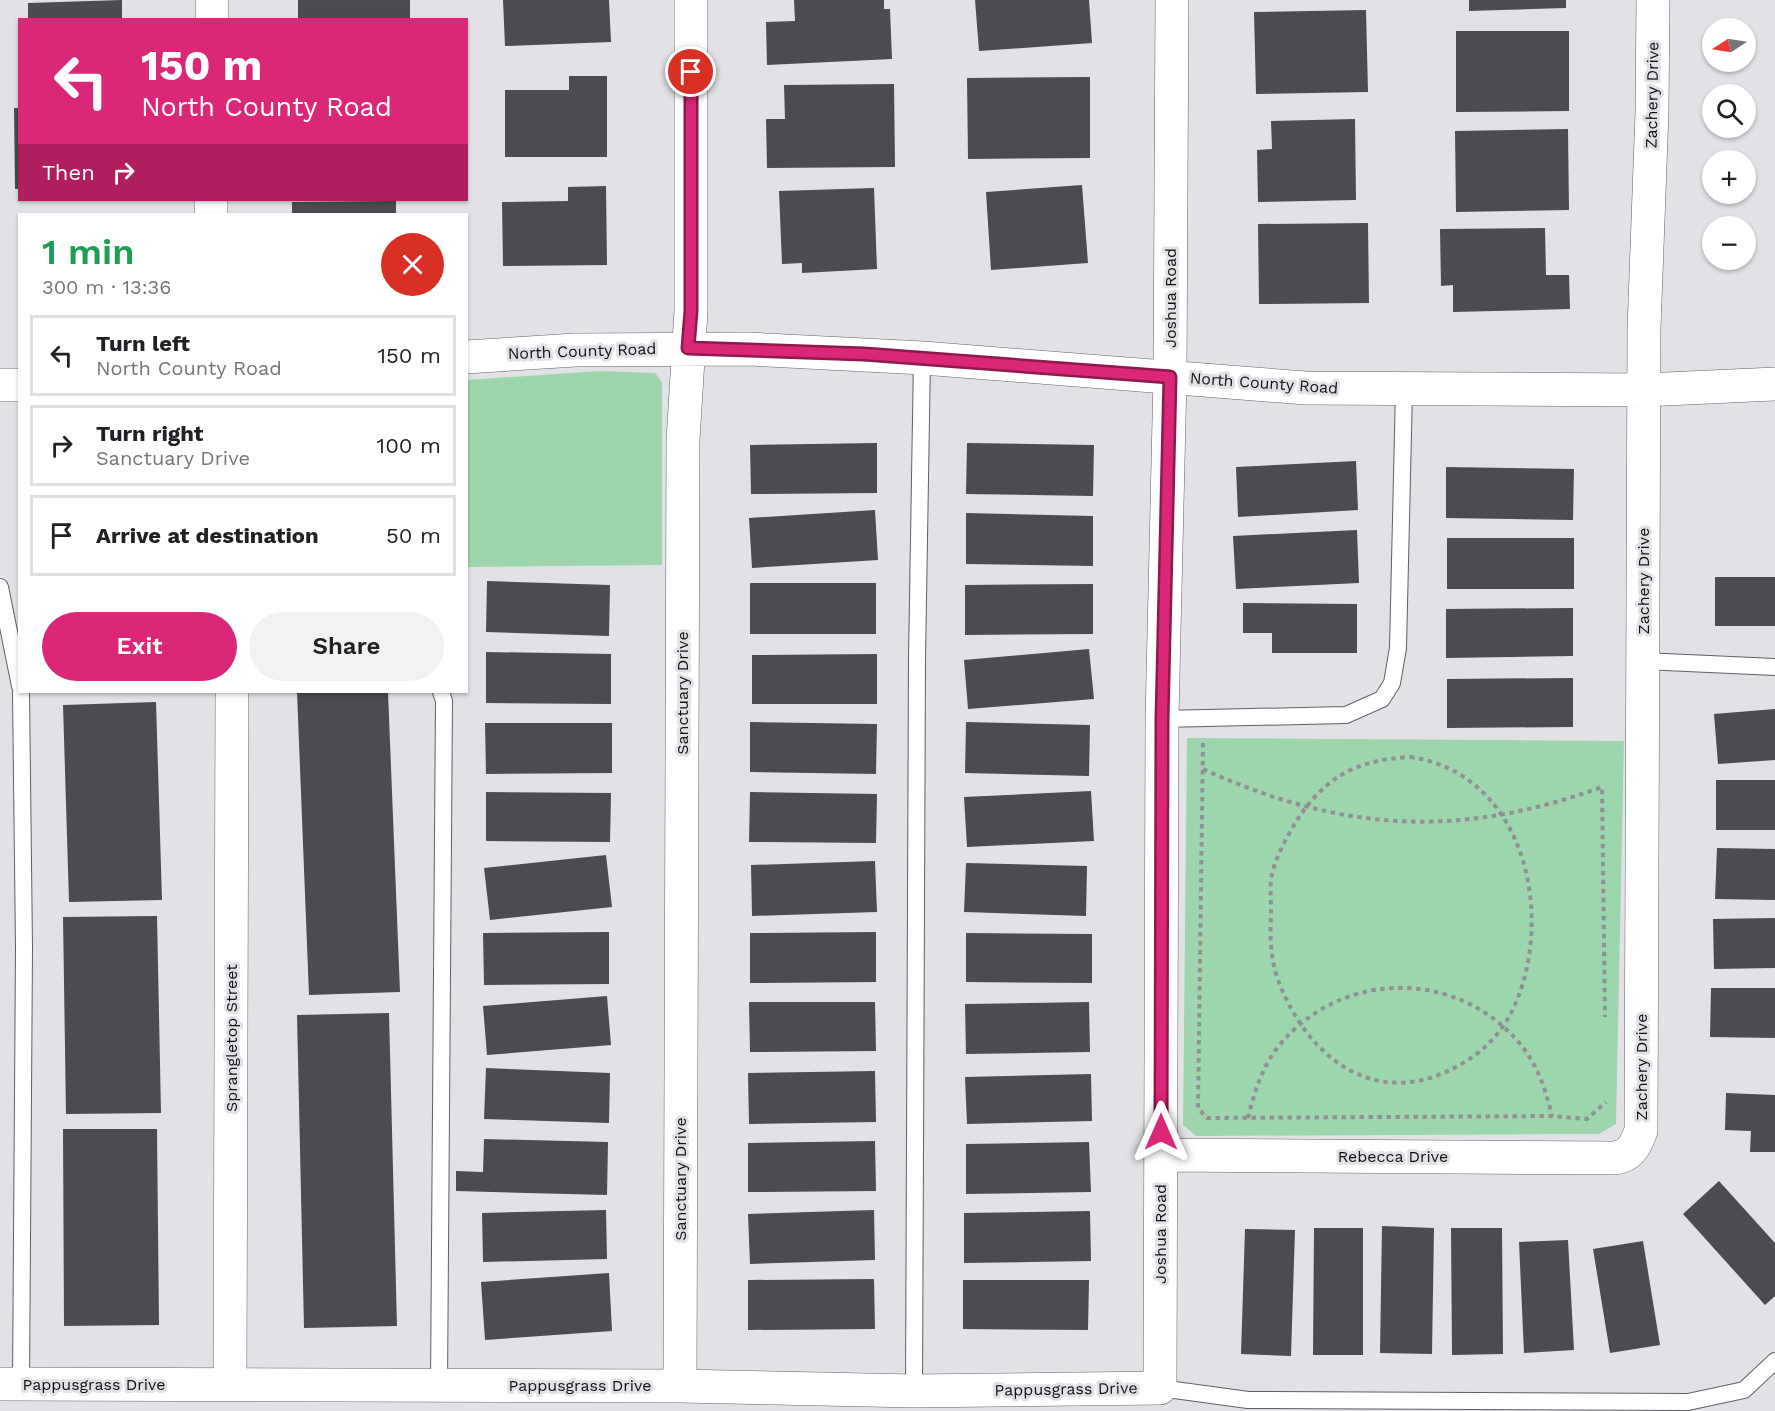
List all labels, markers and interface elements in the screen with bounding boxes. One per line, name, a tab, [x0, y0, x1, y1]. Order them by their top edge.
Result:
north arrow	[1702, 18, 1756, 72]
map controls	[1702, 18, 1756, 270]
text: 150 m	[141, 41, 262, 90]
street label: Zachery Drive	[1642, 41, 1662, 149]
icon: left	[42, 42, 120, 120]
pin	[665, 46, 716, 97]
icon: arrive	[674, 55, 707, 88]
button: search	[1702, 84, 1756, 138]
text: North County Road	[141, 91, 392, 123]
button: +	[1702, 150, 1756, 204]
icon: right	[107, 156, 140, 189]
text: Then	[42, 160, 95, 185]
button: −	[1702, 216, 1756, 270]
text: 1 min	[42, 231, 134, 273]
button: close	[381, 233, 444, 296]
street label: Joshua Road	[1161, 248, 1180, 348]
text: 300 m · 13:36	[42, 275, 171, 299]
text: Turn left	[96, 331, 190, 356]
icon: left	[45, 339, 78, 372]
street label: North County Road	[507, 339, 657, 363]
text: 150 m	[377, 343, 441, 368]
text: North County Road	[96, 356, 282, 380]
street label: North County Road	[1189, 368, 1339, 398]
text: Turn right	[96, 421, 203, 446]
icon: right	[45, 429, 78, 462]
text: 100 m	[377, 433, 441, 458]
text: Sanctuary Drive	[96, 446, 250, 470]
icon: arrive	[45, 519, 78, 552]
text: Arrive at destination	[96, 523, 319, 548]
text: 50 m	[386, 523, 441, 548]
street label: Zachery Drive	[1634, 528, 1653, 634]
button: Exit	[42, 612, 237, 681]
button: Share	[249, 612, 444, 681]
street label: Sanctuary Drive	[673, 631, 692, 755]
street label: Sprangletop Street	[222, 964, 241, 1112]
street label: Zachery Drive	[1632, 1014, 1651, 1120]
position arrow	[1129, 1100, 1193, 1164]
street label: Sanctuary Drive	[671, 1117, 690, 1241]
street label: Rebecca Drive	[1338, 1147, 1448, 1166]
street label: Joshua Road	[1151, 1184, 1170, 1284]
street label: Pappusgrass Drive	[22, 1375, 166, 1394]
street label: Pappusgrass Drive	[508, 1376, 652, 1395]
street label: Pappusgrass Drive	[994, 1378, 1138, 1400]

